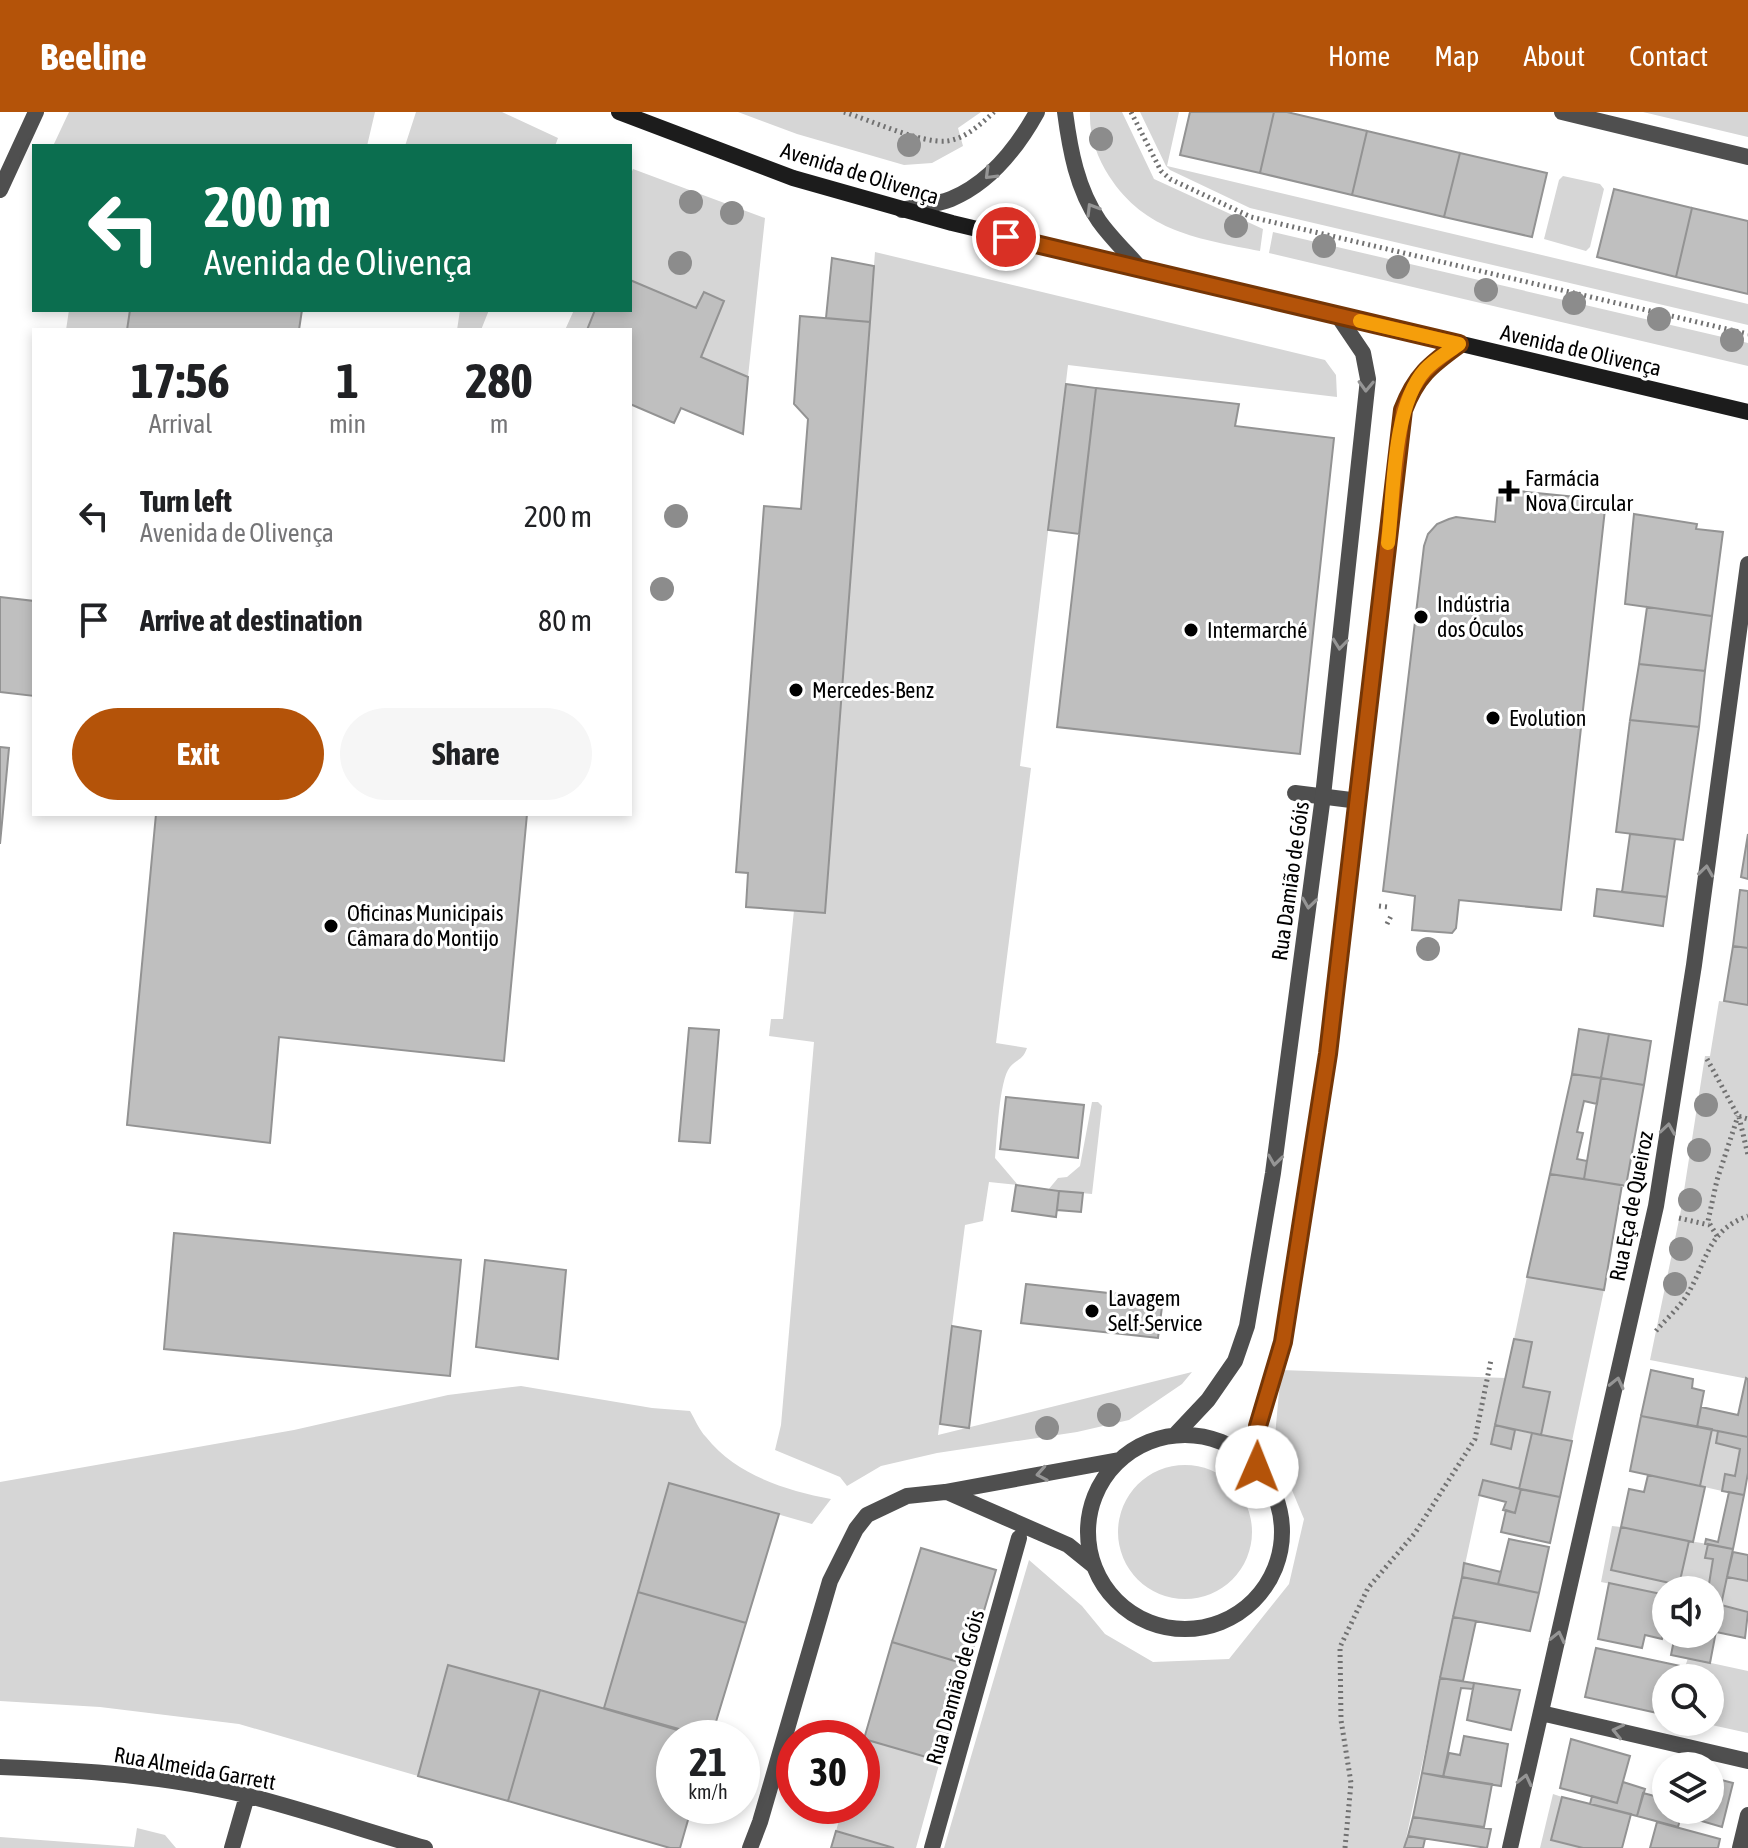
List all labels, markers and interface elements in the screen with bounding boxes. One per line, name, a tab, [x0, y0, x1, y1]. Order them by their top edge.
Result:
text: Beeline	[40, 35, 147, 78]
text: Home	[1328, 40, 1390, 72]
text: Map	[1434, 40, 1479, 72]
text: About	[1523, 40, 1585, 72]
text: Contact	[1629, 40, 1708, 72]
street label: Avenida de Olivença	[778, 137, 942, 209]
one-way arrow	[985, 164, 999, 179]
text: 200 m	[204, 175, 331, 239]
icon: left	[72, 176, 176, 280]
pin	[972, 203, 1040, 271]
one-way arrow	[1086, 203, 1102, 218]
icon: arrive	[984, 215, 1028, 259]
text: Avenida de Olivença	[204, 241, 472, 283]
street label: Avenida de Olivença	[1498, 319, 1664, 381]
text: 17:56	[131, 353, 230, 408]
text: 1	[336, 353, 359, 408]
text: 280	[465, 353, 533, 408]
one-way arrow	[1358, 380, 1375, 393]
text: Arrival	[149, 409, 212, 439]
text: min	[329, 409, 366, 439]
text: m	[490, 409, 508, 439]
place label: Farmácia Nova Circular	[1525, 465, 1633, 516]
marker: Farmácia Nova Circular	[1500, 482, 1518, 500]
text: Turn left	[140, 484, 232, 518]
icon: left	[72, 494, 116, 538]
text: 200 m	[524, 499, 592, 533]
text: Avenida de Olivença	[140, 518, 334, 548]
place label: Indústria dos Óculos	[1437, 591, 1524, 642]
icon: arrive	[72, 598, 116, 642]
text: Arrive at destination	[140, 603, 362, 637]
text: 80 m	[538, 603, 592, 637]
marker: Indústria dos Óculos	[1412, 608, 1430, 626]
place label: Intermarché	[1207, 617, 1307, 643]
marker: Intermarché	[1182, 621, 1200, 639]
one-way arrow	[1331, 638, 1348, 651]
place label: Mercedes-Benz	[812, 677, 934, 703]
marker: Mercedes-Benz	[787, 681, 805, 699]
place label: Evolution	[1509, 705, 1586, 731]
button: Exit	[72, 708, 324, 800]
button: Share	[340, 708, 592, 800]
marker: Evolution	[1484, 709, 1502, 727]
street label: Rua Damião de Góis	[1266, 800, 1314, 962]
one-way arrow	[1697, 864, 1714, 878]
one-way arrow	[1301, 896, 1318, 909]
place label: Oficinas Municipais Câmara do Montijo	[347, 900, 504, 951]
marker: Oficinas Municipais Câmara do Montijo	[322, 917, 340, 935]
one-way arrow	[1659, 1122, 1676, 1135]
street label: Rua Eça de Queiroz	[1604, 1129, 1658, 1283]
one-way arrow	[1267, 1153, 1284, 1167]
place label: Lavagem Self-Service	[1108, 1285, 1203, 1336]
marker: Lavagem Self-Service	[1083, 1302, 1101, 1320]
one-way arrow	[1608, 1377, 1625, 1391]
position arrow	[1215, 1425, 1299, 1509]
one-way arrow	[1035, 1465, 1049, 1482]
map controls	[1652, 1576, 1724, 1824]
button: sound	[1652, 1576, 1724, 1648]
street label: Rua Damião de Góis	[920, 1606, 990, 1768]
one-way arrow	[1549, 1630, 1566, 1644]
button: search	[1652, 1664, 1724, 1736]
speed limit sign: 30	[776, 1720, 880, 1824]
one-way arrow	[1611, 1723, 1625, 1740]
text: 21	[689, 1739, 727, 1784]
street label: Rua Almeida Garrett	[112, 1741, 278, 1795]
button: layers	[1652, 1752, 1724, 1824]
one-way arrow	[1516, 1774, 1533, 1788]
text: km/h	[688, 1780, 728, 1803]

